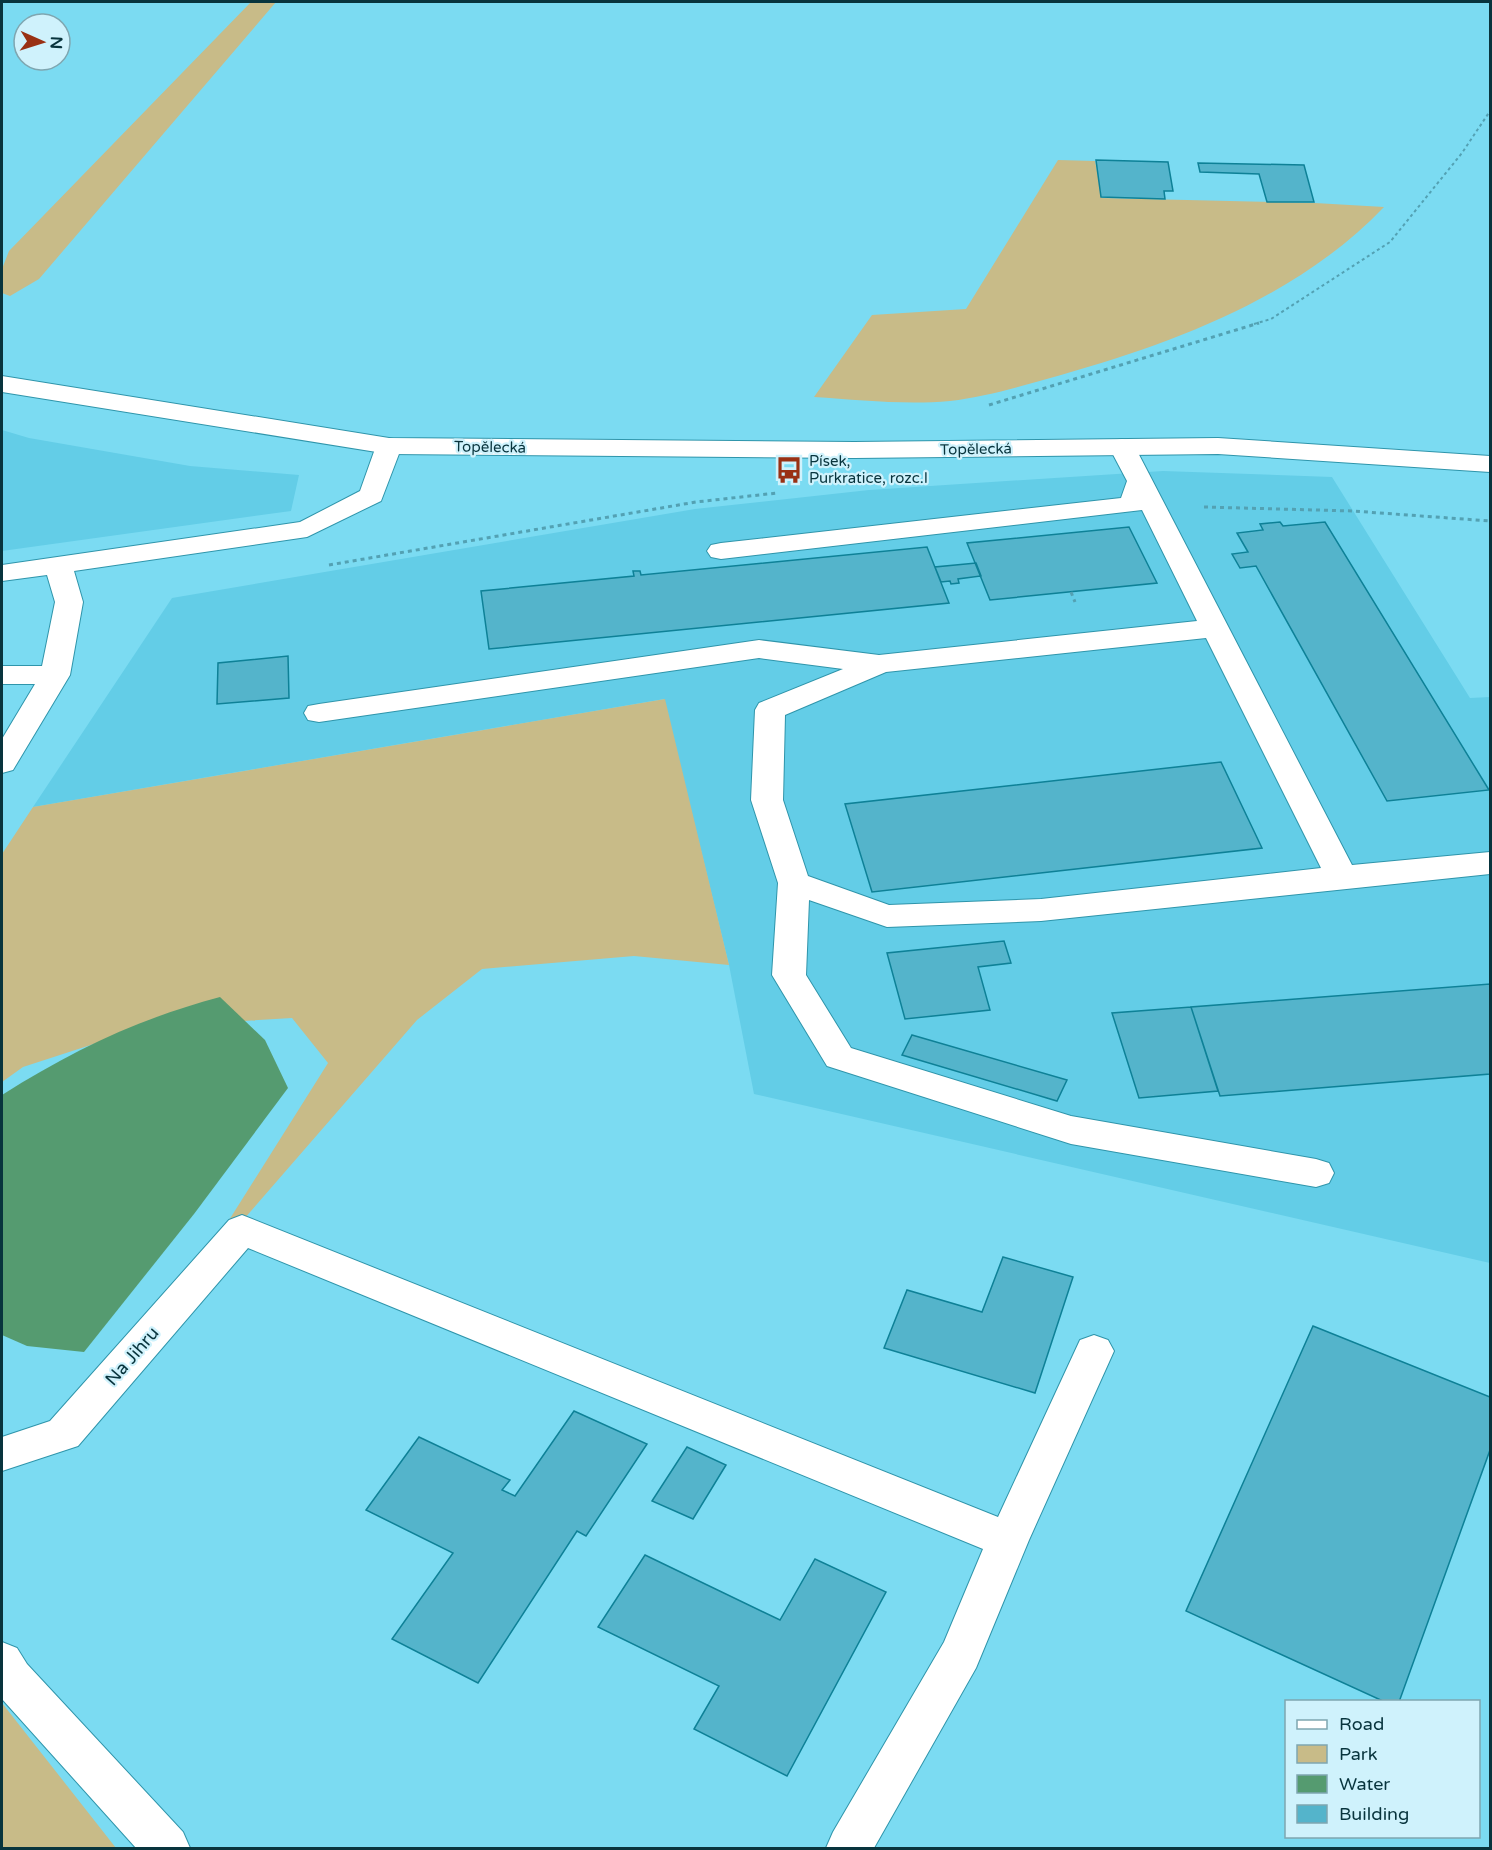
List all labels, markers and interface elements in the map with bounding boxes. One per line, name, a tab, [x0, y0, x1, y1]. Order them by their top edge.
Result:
north arrow	[12, 12, 72, 72]
text: N	[46, 36, 66, 50]
street label: Topělecká	[454, 437, 526, 457]
street label: Topělecká	[940, 439, 1012, 459]
place label: Písek, Purkratice, rozc.I	[809, 452, 928, 487]
bus stop icon: Písek, Purkratice, rozc.I	[774, 455, 804, 485]
street label: Na Jihru	[100, 1322, 164, 1390]
legend	[1285, 1700, 1480, 1838]
text: Road	[1339, 1713, 1384, 1735]
text: Park	[1339, 1743, 1378, 1765]
text: Water	[1339, 1773, 1390, 1795]
text: Building	[1339, 1803, 1409, 1825]

